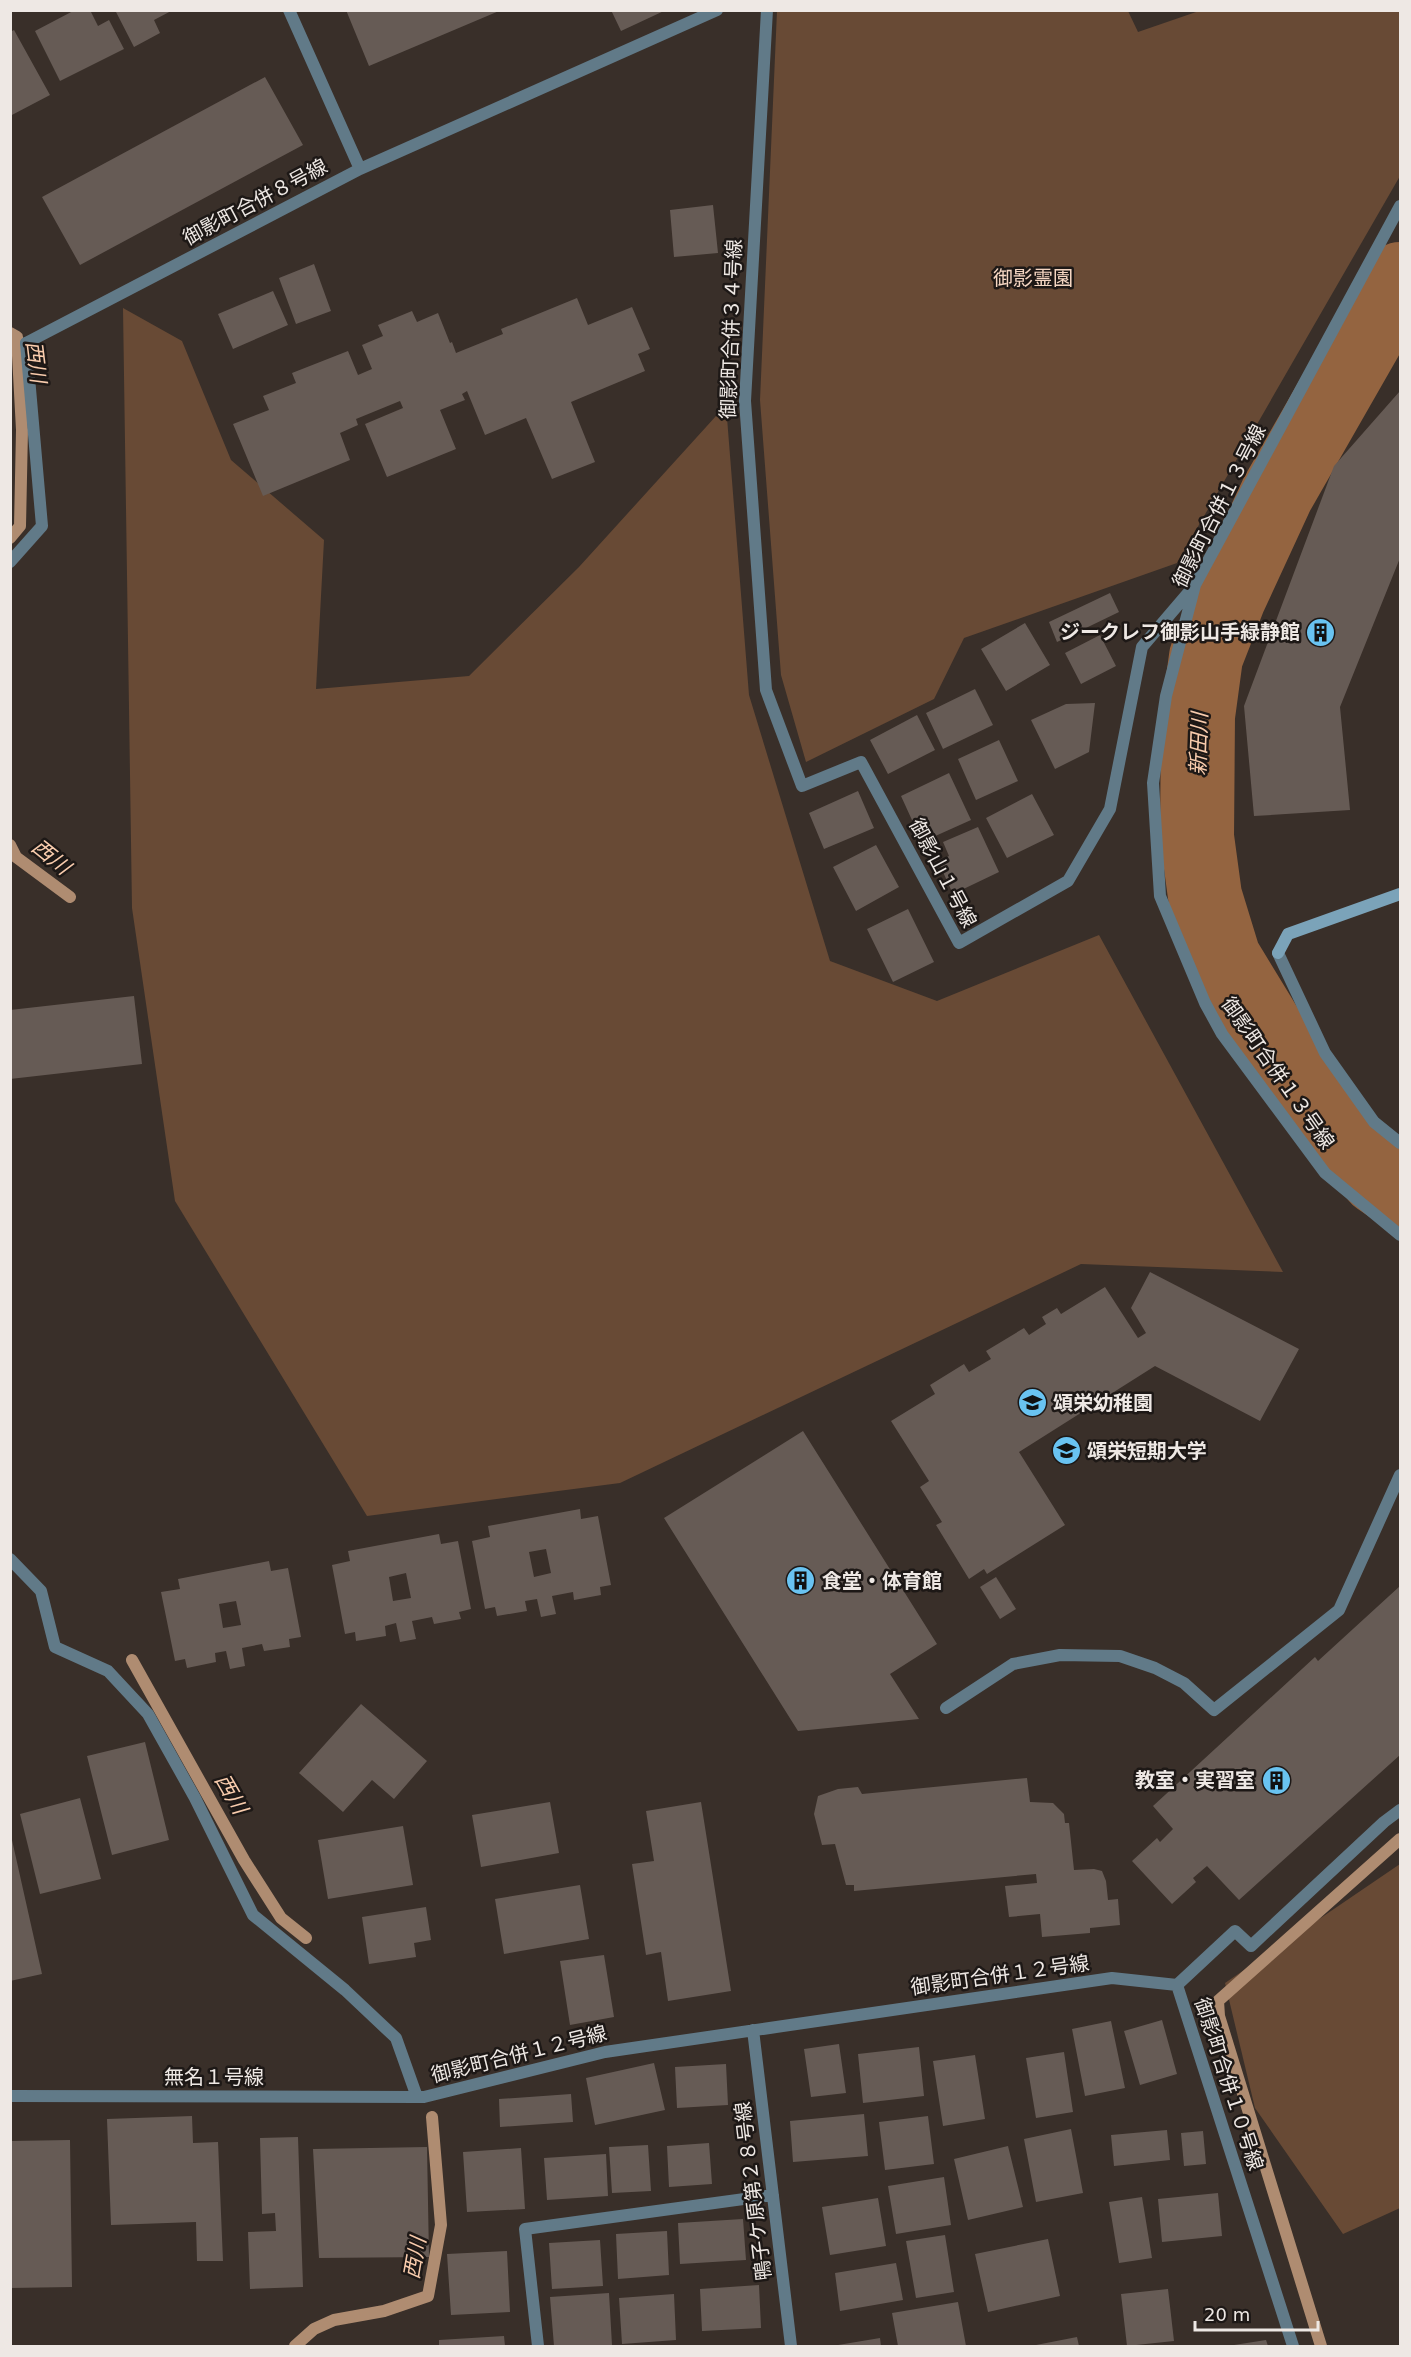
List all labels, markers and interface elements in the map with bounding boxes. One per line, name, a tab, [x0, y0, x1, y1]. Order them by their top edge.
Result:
street label: 御影町合併８号線	[179, 154, 331, 250]
street label: 御影町合併３４号線	[716, 239, 746, 419]
park label: 御影霊園	[993, 266, 1073, 290]
water label: 西川	[22, 340, 51, 386]
street label: 御影町合併１３号線	[1167, 420, 1271, 592]
building icon: ジークレフ御影山手緑静館	[1305, 616, 1337, 648]
place label: ジークレフ御影山手緑静館	[1060, 620, 1300, 644]
water label: 新田川	[1186, 710, 1212, 776]
street label: 御影山１号線	[904, 814, 982, 932]
water label: 西川	[27, 834, 76, 881]
street label: 御影町合併１３号線	[1217, 992, 1339, 1154]
school or university icon: 頌栄幼稚園	[1016, 1387, 1048, 1419]
place label: 頌栄幼稚園	[1053, 1391, 1153, 1415]
school or university icon: 頌栄短期大学	[1050, 1435, 1082, 1467]
place label: 頌栄短期大学	[1087, 1439, 1207, 1463]
building icon: 食堂・体育館	[785, 1565, 817, 1597]
place label: 食堂・体育館	[822, 1569, 942, 1593]
building icon: 教室・実習室	[1260, 1764, 1292, 1796]
place label: 教室・実習室	[1135, 1768, 1255, 1792]
water label: 西川	[210, 1770, 253, 1820]
street label: 御影町合併１２号線	[909, 1951, 1091, 1999]
street label: 御影町合併１０号線	[1190, 1995, 1268, 2173]
street label: 御影町合併１２号線	[429, 2021, 609, 2087]
street label: 無名１号線	[164, 2065, 264, 2089]
street label: 鴨子ケ原第２８号線	[730, 2100, 776, 2282]
water label: 西川	[400, 2233, 431, 2281]
scale bar	[1195, 2294, 1318, 2332]
text: 20 m	[1204, 2304, 1250, 2325]

